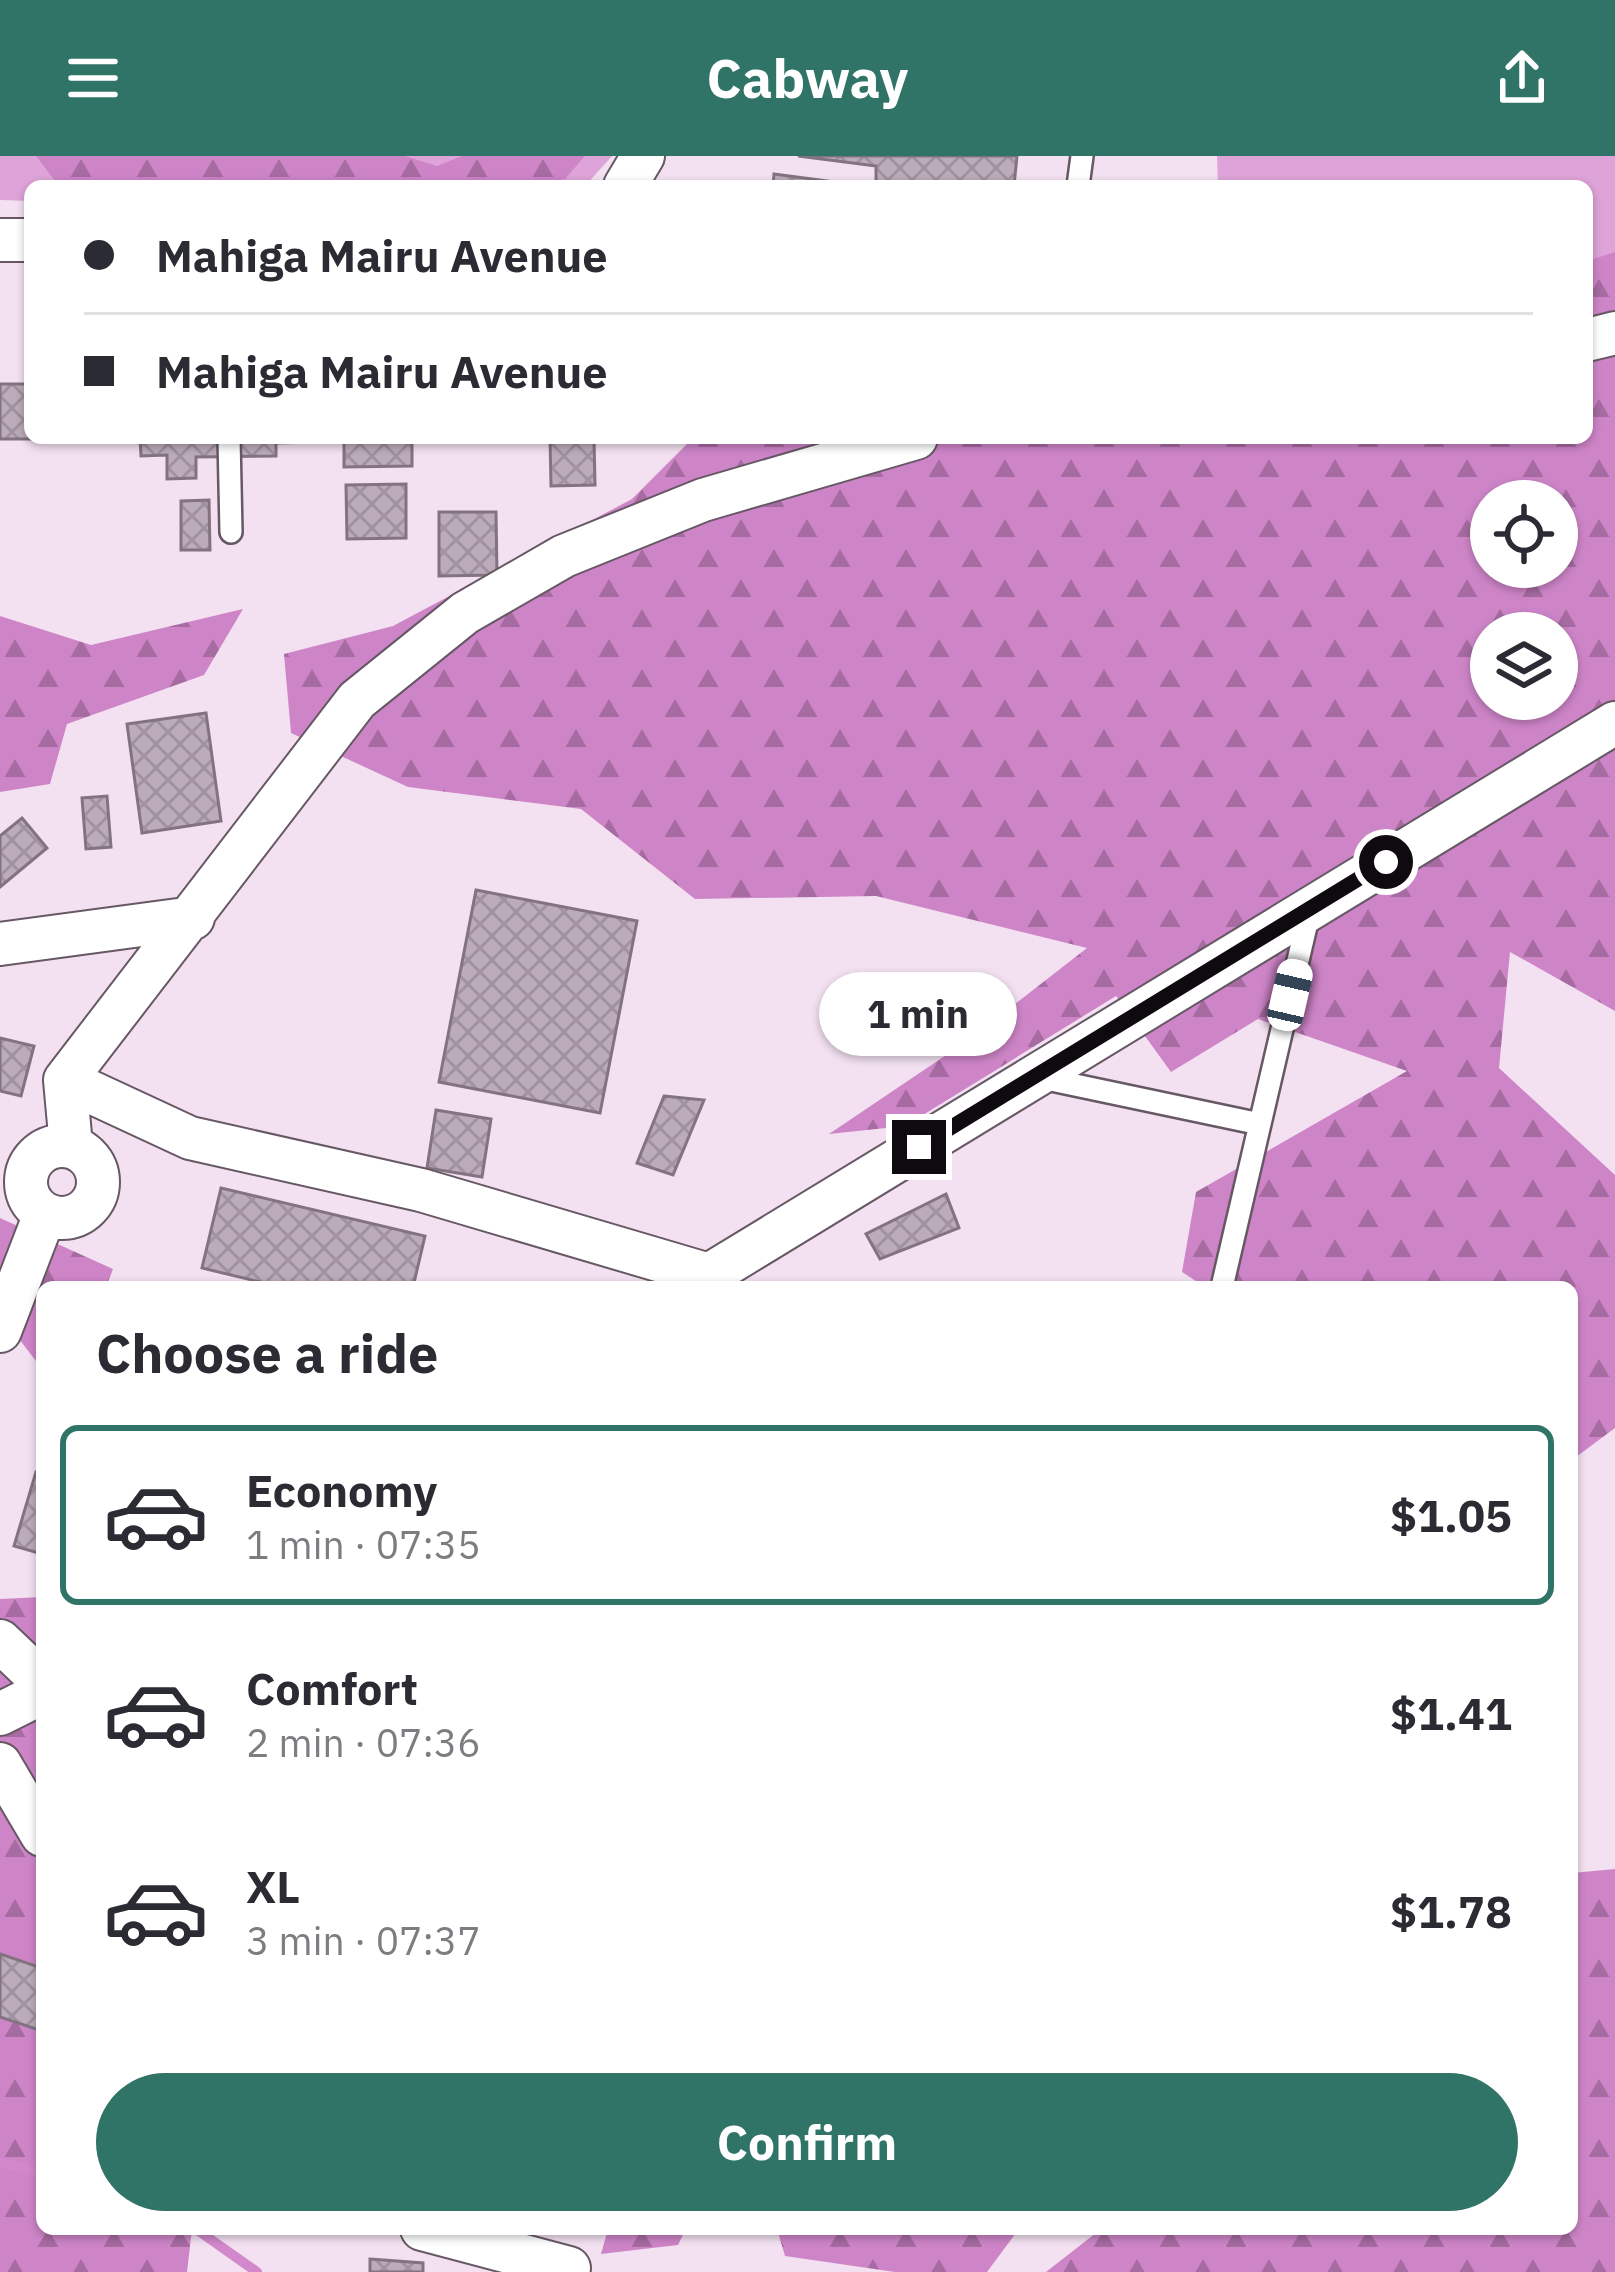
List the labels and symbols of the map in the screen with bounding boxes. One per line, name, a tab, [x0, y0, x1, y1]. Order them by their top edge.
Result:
route start	[1359, 835, 1413, 889]
car	[1264, 956, 1316, 1034]
callout: 1 min	[820, 973, 1018, 1057]
route end	[892, 1120, 946, 1174]

